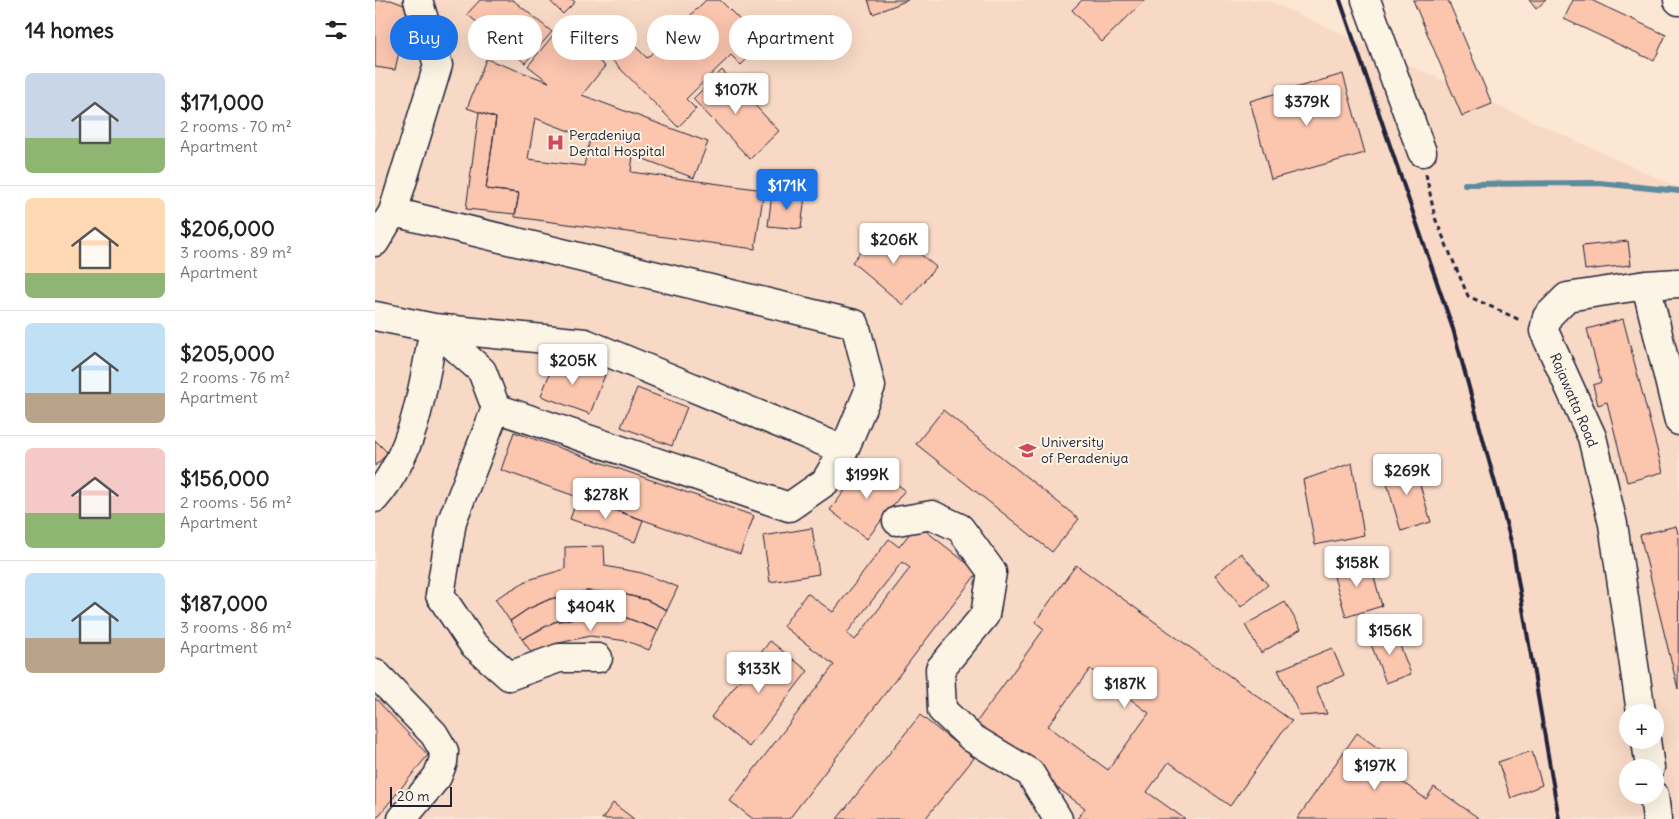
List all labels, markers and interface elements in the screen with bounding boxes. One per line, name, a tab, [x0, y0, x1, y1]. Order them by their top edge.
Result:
chip: Buy	[390, 15, 458, 60]
chip: Rent	[468, 15, 542, 60]
chip: Filters	[552, 15, 637, 60]
chip: New	[647, 15, 719, 60]
chip: Apartment	[729, 15, 852, 60]
icon: filters	[322, 16, 350, 44]
text: 14 homes	[25, 17, 114, 44]
pin: $107K	[701, 72, 771, 115]
text: $107K	[715, 79, 757, 99]
pin: $379K	[1272, 84, 1342, 127]
text: $171,000	[180, 89, 264, 116]
text: $379K	[1285, 91, 1329, 111]
icon: home	[65, 93, 125, 153]
text: 2 rooms · 70 m²	[180, 116, 292, 136]
place label: Peradeniya Dental Hospital	[569, 126, 665, 160]
hospital icon: Peradeniya Dental Hospital	[545, 133, 565, 153]
text: Apartment	[180, 136, 258, 156]
pin: $171K	[752, 168, 822, 211]
text: $171K	[767, 175, 807, 195]
text: $206,000	[180, 215, 275, 242]
icon: home	[65, 218, 125, 278]
pin: $206K	[859, 222, 929, 265]
text: $206K	[870, 229, 918, 249]
text: 3 rooms · 89 m²	[180, 242, 292, 262]
text: Apartment	[180, 262, 258, 282]
text: $205,000	[180, 340, 275, 367]
icon: home	[65, 343, 125, 403]
pin: $205K	[538, 344, 608, 386]
text: $205K	[549, 350, 597, 370]
street label: Rajawatta Road	[1546, 350, 1602, 450]
text: 2 rooms · 76 m²	[180, 367, 290, 387]
text: Apartment	[180, 387, 258, 407]
place label: University of Peradeniya	[1041, 433, 1129, 467]
school or university icon: University of Peradeniya	[1017, 440, 1037, 460]
pin: $269K	[1372, 454, 1442, 496]
pin: $199K	[832, 458, 902, 500]
text: $269K	[1384, 460, 1430, 480]
text: $199K	[845, 464, 889, 484]
text: $156,000	[180, 465, 270, 492]
icon: home	[65, 468, 125, 528]
pin: $278K	[571, 478, 641, 520]
text: $278K	[584, 484, 628, 504]
text: 2 rooms · 56 m²	[180, 492, 292, 512]
text: Apartment	[180, 512, 258, 532]
pin: $158K	[1322, 546, 1392, 588]
text: $158K	[1335, 552, 1379, 572]
text: $187,000	[180, 590, 268, 617]
pin: $404K	[556, 590, 626, 632]
icon: home	[65, 593, 125, 653]
text: $404K	[567, 596, 615, 616]
pin: $156K	[1355, 614, 1425, 656]
text: 3 rooms · 86 m²	[180, 617, 292, 637]
text: $156K	[1368, 620, 1412, 640]
text: Apartment	[180, 637, 258, 657]
pin: $133K	[724, 652, 794, 694]
text: $133K	[737, 658, 781, 678]
pin: $187K	[1090, 666, 1160, 709]
text: $187K	[1104, 673, 1146, 693]
map controls	[1619, 704, 1664, 804]
button: +	[1619, 704, 1664, 749]
pin: $197K	[1340, 748, 1410, 791]
text: $197K	[1354, 755, 1396, 775]
button: −	[1619, 759, 1664, 804]
scale bar	[390, 784, 453, 807]
text: 20 m	[397, 787, 430, 805]

